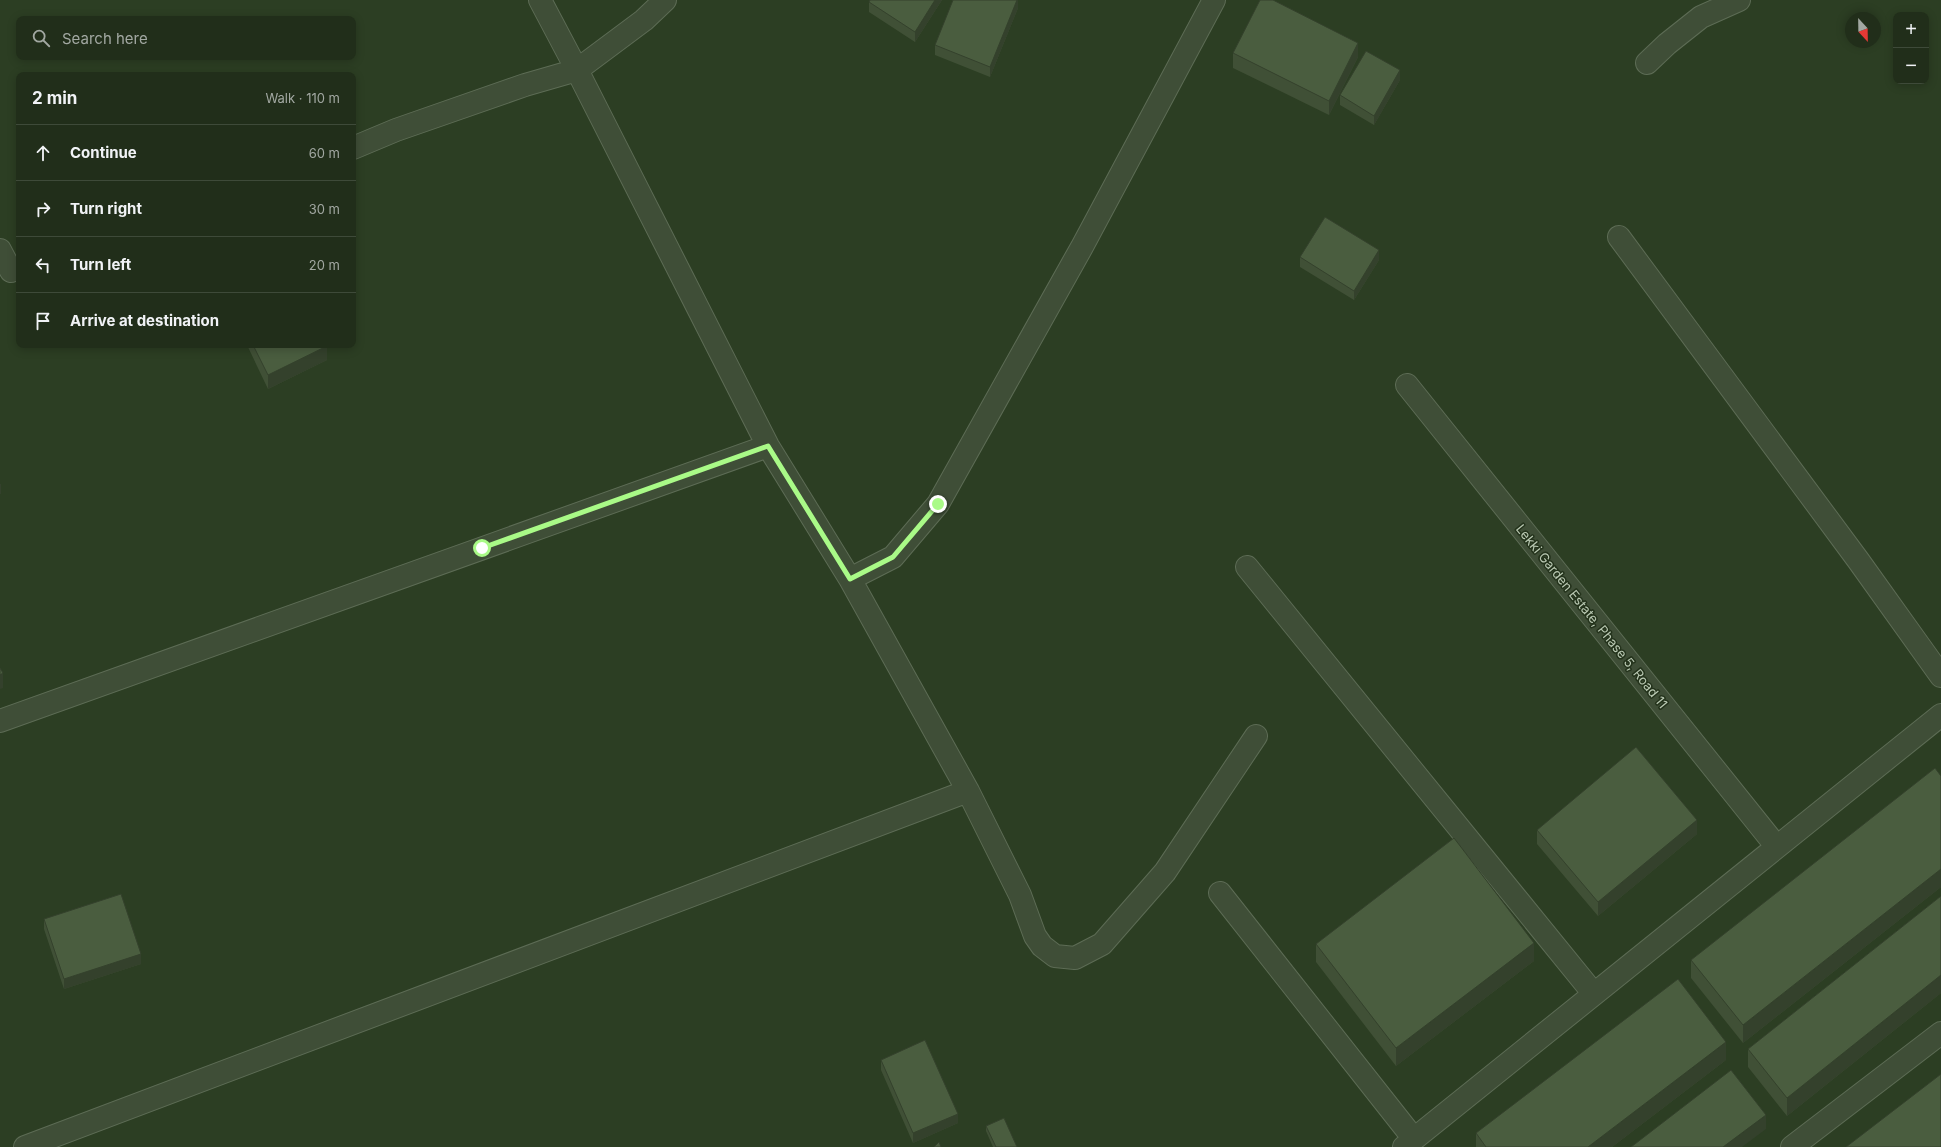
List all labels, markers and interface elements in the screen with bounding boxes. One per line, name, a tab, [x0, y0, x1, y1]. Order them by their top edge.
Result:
north arrow	[1845, 12, 1881, 48]
map controls	[1893, 12, 1929, 84]
button: +	[1893, 12, 1929, 48]
search box	[16, 16, 356, 60]
icon: search	[30, 27, 52, 49]
text: Search here	[62, 29, 148, 48]
button: −	[1893, 48, 1929, 84]
text: 2 min	[32, 88, 77, 108]
text: Walk · 110 m	[265, 90, 340, 106]
icon: ahead	[32, 142, 54, 164]
text: Continue	[70, 143, 137, 162]
text: 60 m	[309, 145, 340, 161]
icon: right	[32, 198, 54, 220]
text: Turn right	[70, 199, 142, 218]
text: 30 m	[309, 201, 340, 217]
icon: left	[32, 254, 54, 276]
text: Turn left	[70, 255, 131, 274]
text: 20 m	[309, 257, 340, 273]
icon: arrive	[32, 310, 54, 332]
text: Arrive at destination	[70, 311, 219, 330]
route end	[929, 495, 947, 513]
street label: Lekki Garden Estate, Phase 5, Road 11	[1513, 521, 1671, 711]
route start	[473, 539, 491, 557]

